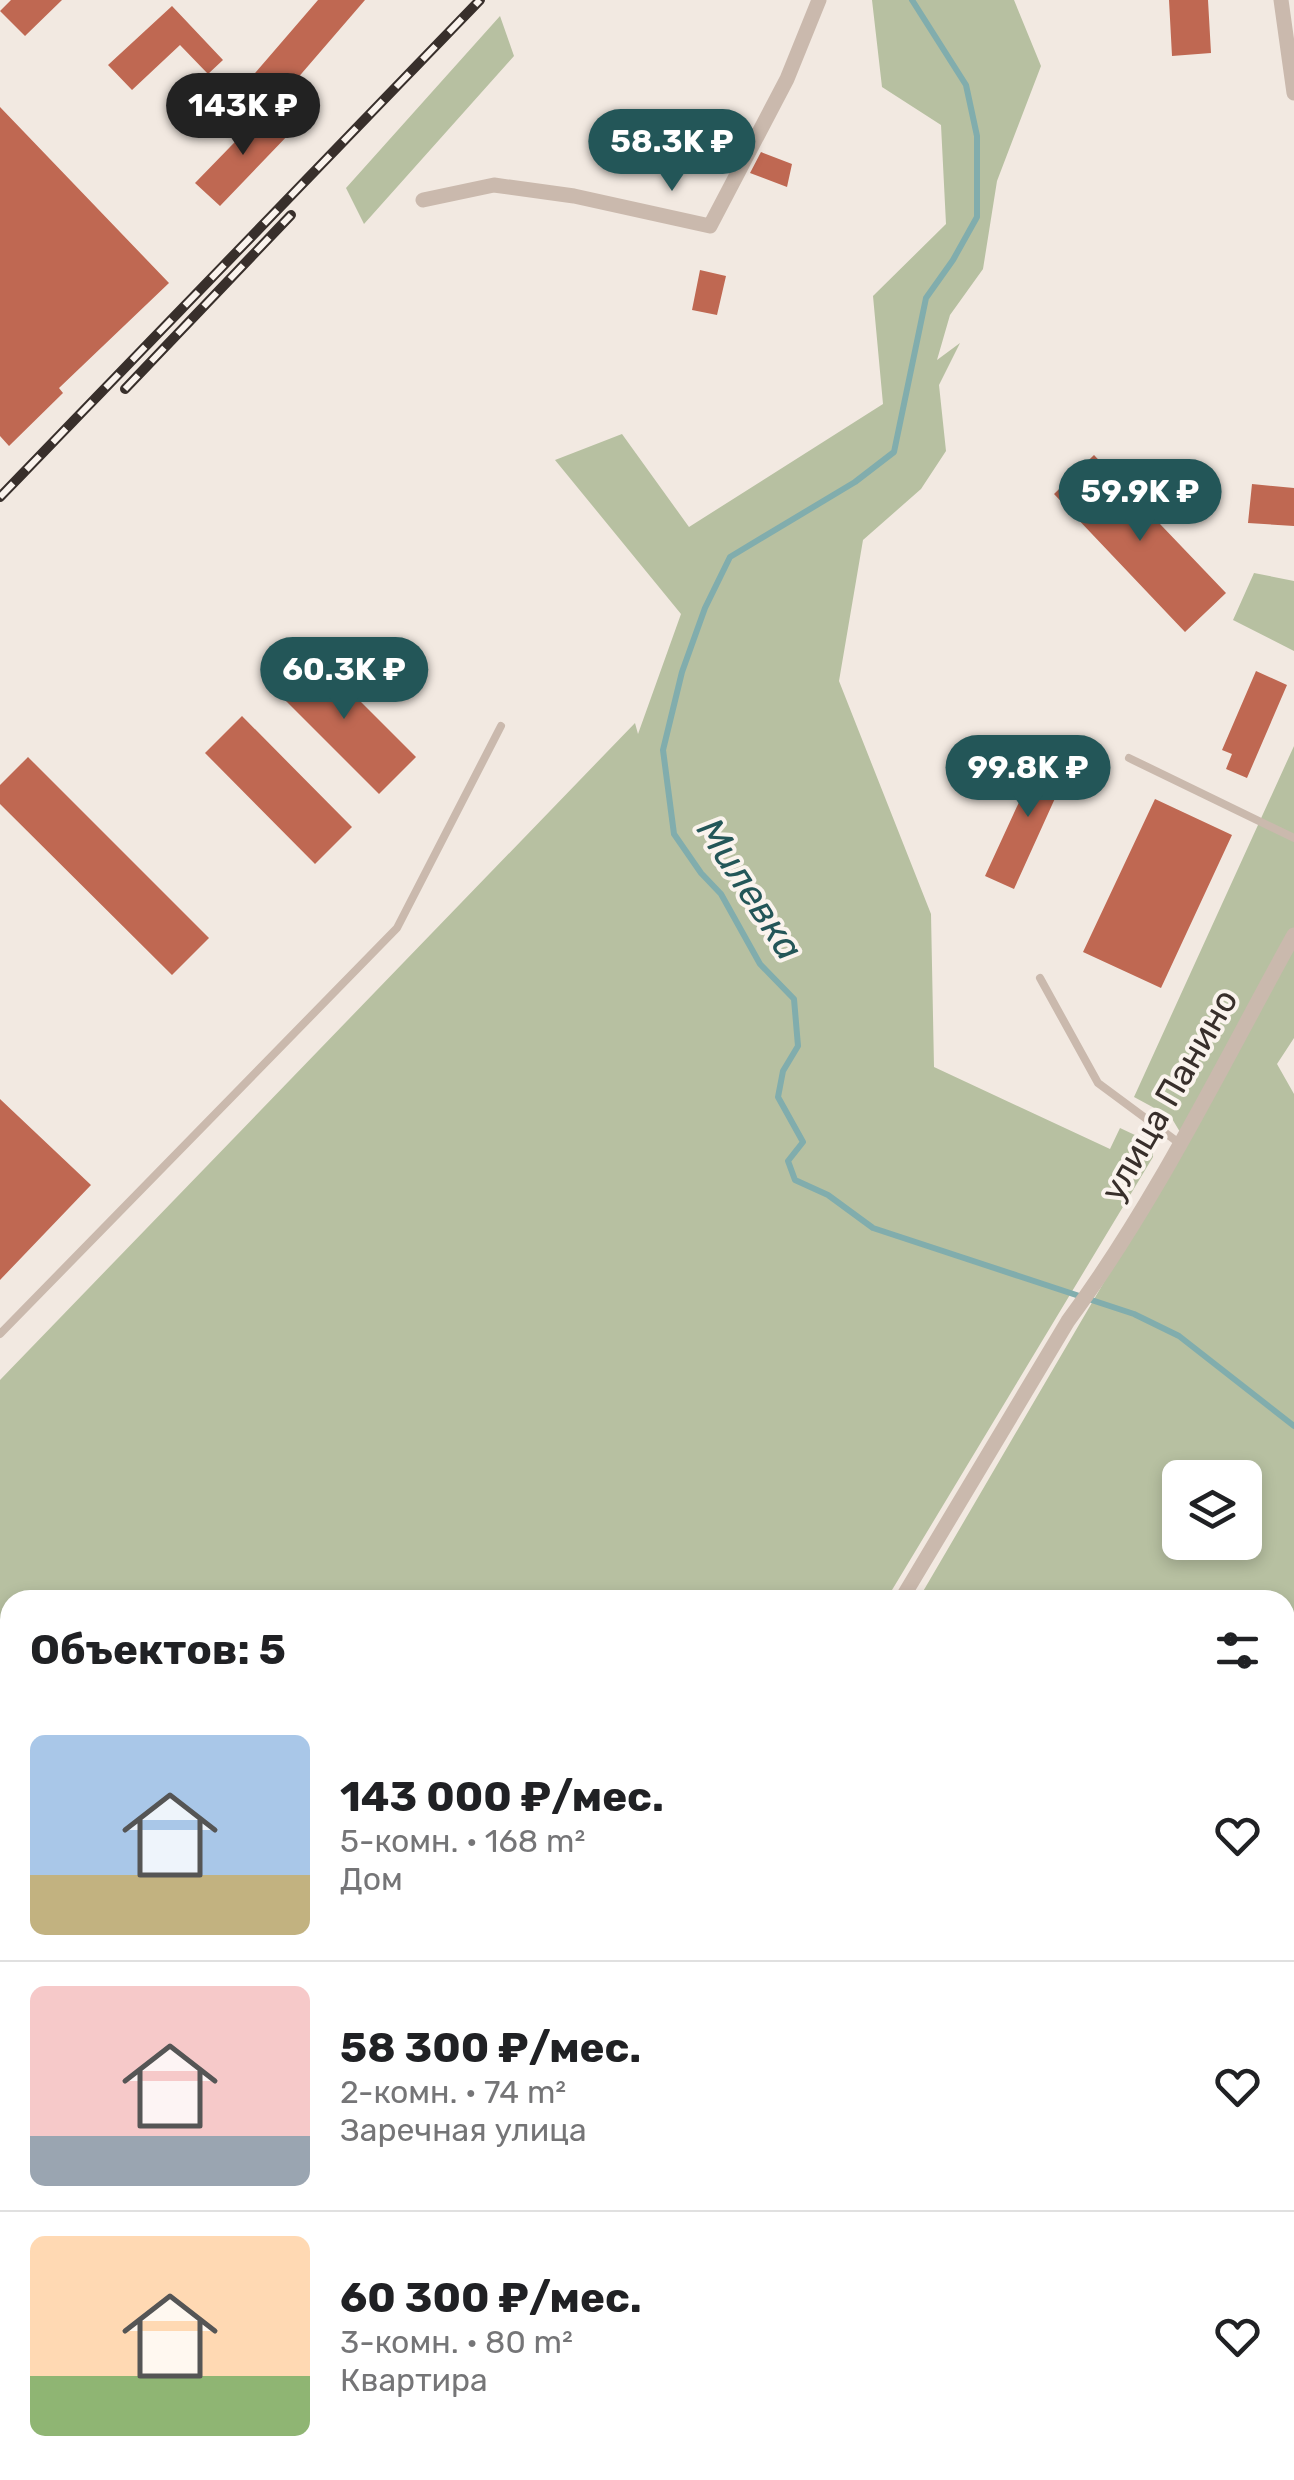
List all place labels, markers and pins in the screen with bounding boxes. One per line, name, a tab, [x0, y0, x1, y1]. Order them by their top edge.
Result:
pin: 143K ₽	[162, 73, 324, 158]
pin: 58.3K ₽	[580, 109, 764, 194]
pin: 59.9K ₽	[1048, 459, 1232, 544]
pin: 60.3K ₽	[252, 637, 436, 722]
pin: 99.8K ₽	[936, 735, 1120, 820]

